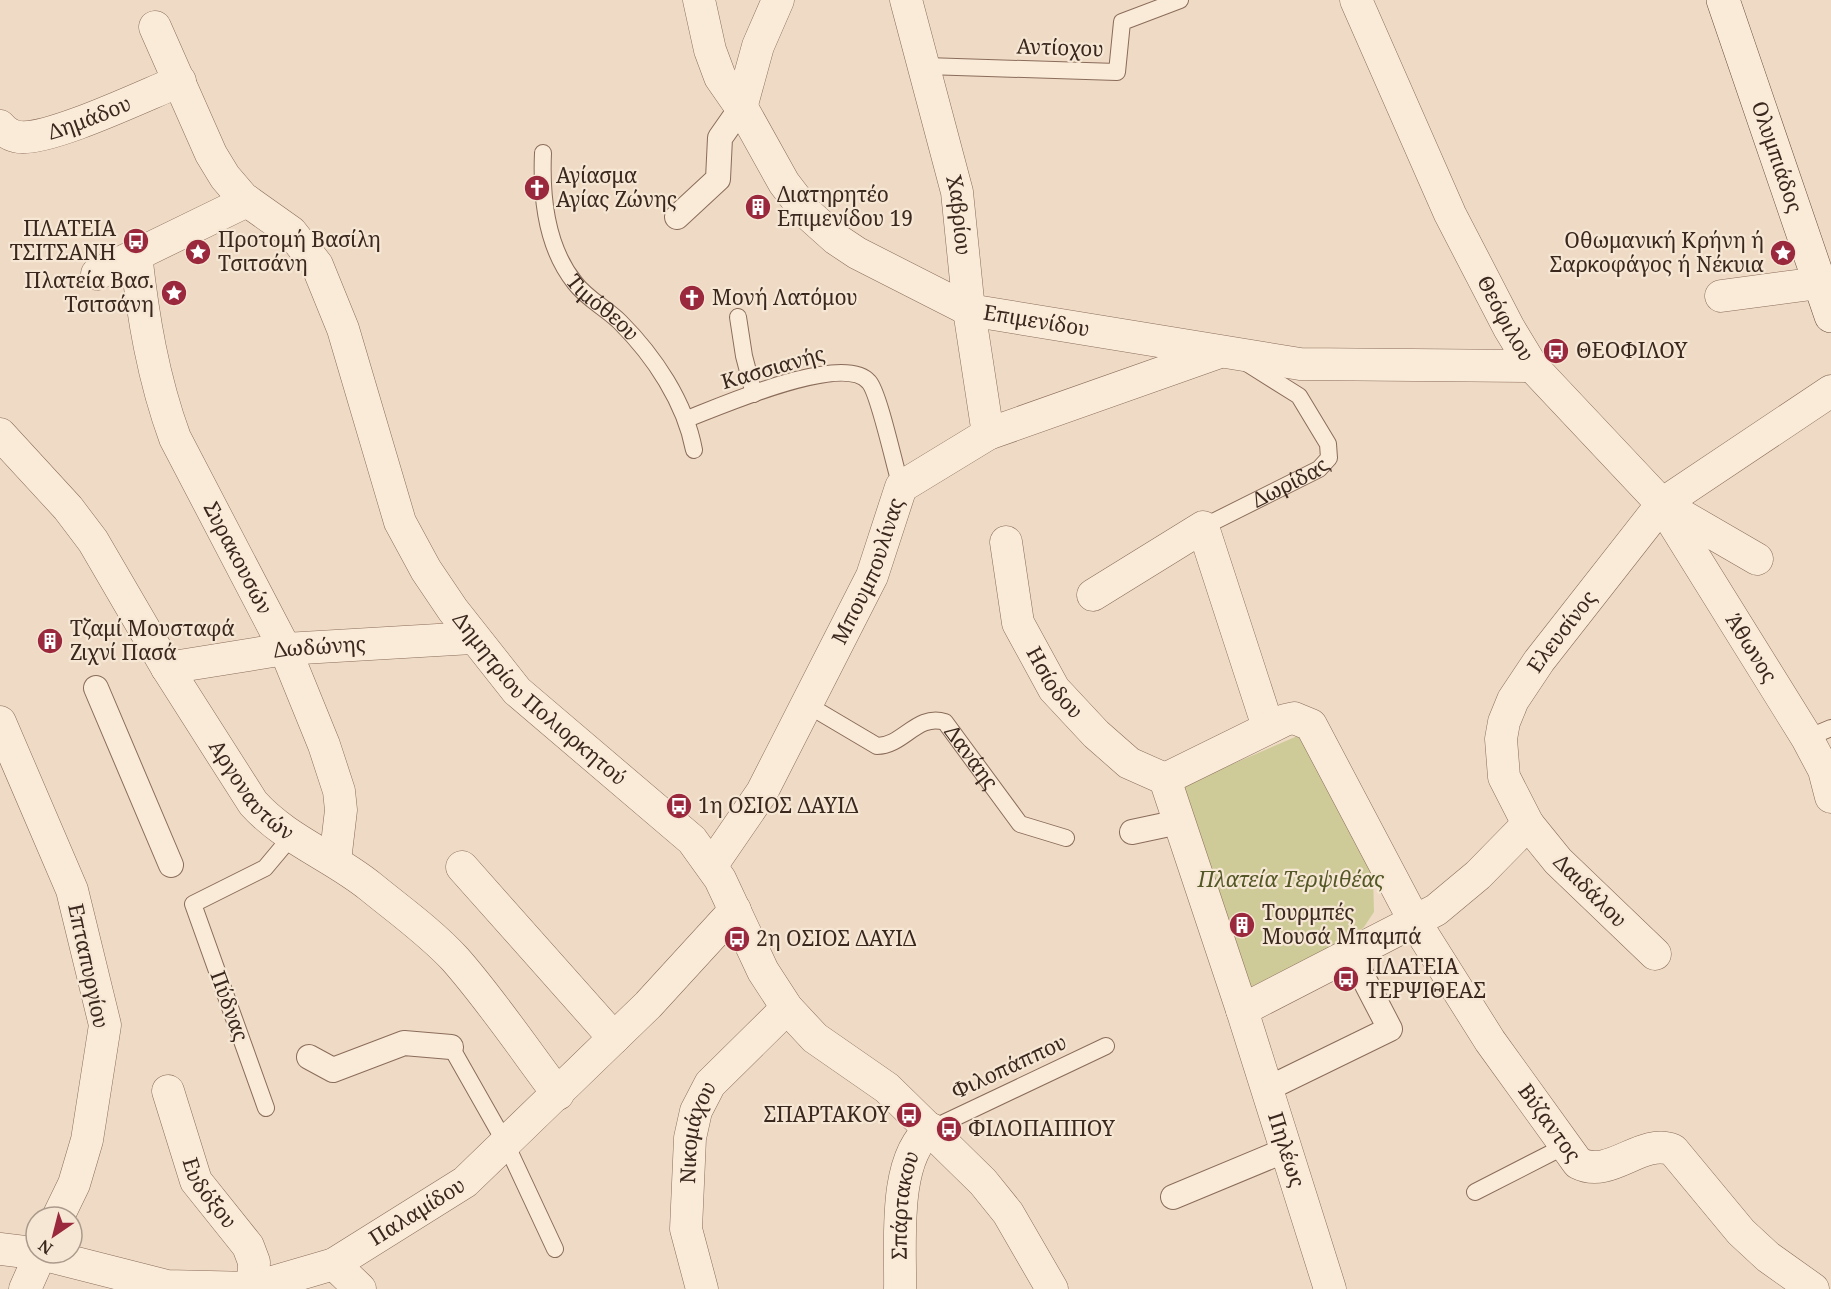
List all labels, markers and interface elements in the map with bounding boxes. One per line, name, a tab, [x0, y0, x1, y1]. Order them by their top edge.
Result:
street label: Αντίοχου	[1016, 31, 1104, 63]
street label: Δημάδου	[44, 89, 135, 145]
street label: Ολυμπιάδος	[1746, 97, 1810, 216]
place label: Αγίασμα Αγίας Ζώνης	[556, 161, 677, 213]
street label: Χαβρίου	[940, 172, 978, 257]
church icon: Αγίασμα Αγίας Ζώνης	[522, 173, 552, 203]
place label: Διατηρητέο Επιμενίδου 19	[777, 180, 913, 232]
building icon: Διατηρητέο Επιμενίδου 19	[743, 192, 773, 222]
place label: ΠΛΑΤΕΙΑ ΤΣΙΤΣΑΝΗ	[10, 214, 116, 266]
place label: Προτομή Βασίλη Τσιτσάνη	[218, 225, 381, 277]
bus stop icon: ΠΛΑΤΕΙΑ ΤΣΙΤΣΑΝΗ	[121, 226, 151, 256]
place label: Οθωμανική Κρήνη ή Σαρκοφάγος ή Νέκυια	[1550, 226, 1765, 278]
place icon: Προτομή Βασίλη Τσιτσάνη	[183, 237, 213, 267]
place icon: Οθωμανική Κρήνη ή Σαρκοφάγος ή Νέκυια	[1768, 238, 1798, 268]
place label: Πλατεία Βασ. Τσιτσάνη	[24, 266, 154, 318]
street label: Τιμόθεου	[560, 268, 646, 347]
street label: Θεόφιλου	[1471, 270, 1541, 366]
place icon: Πλατεία Βασ. Τσιτσάνη	[159, 278, 189, 308]
church icon: Μονή Λατόμου	[677, 283, 707, 313]
place label: Μονή Λατόμου	[712, 283, 858, 311]
street label: Επιμενίδου	[982, 298, 1092, 342]
bus stop icon: ΘΕΟΦΙΛΟΥ	[1541, 336, 1571, 366]
place label: ΘΕΟΦΙΛΟΥ	[1576, 336, 1688, 364]
street label: Κασσιανής	[718, 339, 828, 395]
street label: Δωρίδας	[1247, 452, 1335, 513]
street label: Μπουμπουλίνας	[825, 494, 910, 649]
street label: Συρακουσών	[198, 497, 279, 619]
street label: Ελευσίνος	[1520, 584, 1602, 678]
street label: Δημητρίου Πολιορκητού	[447, 606, 633, 791]
street label: Άθωνος	[1720, 608, 1784, 687]
place label: Τζαμί Μουσταφά Ζιχνί Πασά	[70, 614, 235, 666]
building icon: Τζαμί Μουσταφά Ζιχνί Πασά	[35, 626, 65, 656]
street label: Δωδώνης	[271, 629, 366, 664]
street label: Ησίοδου	[1020, 641, 1090, 724]
street label: Δανάης	[939, 719, 1005, 795]
street label: Αργοναυτών	[203, 734, 300, 846]
bus stop icon: 1η ΟΣΙΟΣ ΔΑΥΙΔ	[664, 791, 694, 821]
place label: 1η ΟΣΙΟΣ ΔΑΥΙΔ	[698, 791, 859, 819]
street label: Δαιδάλου	[1548, 848, 1633, 933]
park label: Πλατεία Τερψιθέας	[1197, 865, 1385, 893]
place label: Τουρμπές Μουσά Μπαμπά	[1262, 898, 1422, 950]
street label: Επταπυργίου	[62, 901, 116, 1031]
building icon: Τουρμπές Μουσά Μπαμπά	[1227, 910, 1257, 940]
bus stop icon: 2η ΟΣΙΟΣ ΔΑΥΙΔ	[722, 924, 752, 954]
place label: 2η ΟΣΙΟΣ ΔΑΥΙΔ	[756, 924, 917, 952]
place label: ΠΛΑΤΕΙΑ ΤΕΡΨΙΘΕΑΣ	[1366, 952, 1486, 1004]
bus stop icon: ΠΛΑΤΕΙΑ ΤΕΡΨΙΘΕΑΣ	[1331, 964, 1361, 994]
street label: Πύδνας	[204, 967, 256, 1045]
street label: Φιλοπάππου	[946, 1027, 1071, 1105]
street label: Νικομάχου	[673, 1076, 722, 1184]
street label: Βύζαντος	[1512, 1078, 1588, 1167]
place label: ΣΠΑΡΤΑΚΟΥ	[763, 1100, 891, 1128]
bus stop icon: ΣΠΑΡΤΑΚΟΥ	[894, 1100, 924, 1130]
street label: Πηλέως	[1262, 1108, 1312, 1190]
bus stop icon: ΦΙΛΟΠΑΠΠΟΥ	[934, 1114, 964, 1144]
place label: ΦΙΛΟΠΑΠΠΟΥ	[968, 1114, 1116, 1142]
street label: Σπάρτακου	[885, 1146, 925, 1260]
street label: Ευδόξου	[177, 1154, 243, 1234]
street label: Παλαμίδου	[363, 1170, 470, 1252]
north arrow	[24, 1205, 84, 1265]
text: N	[34, 1234, 57, 1260]

